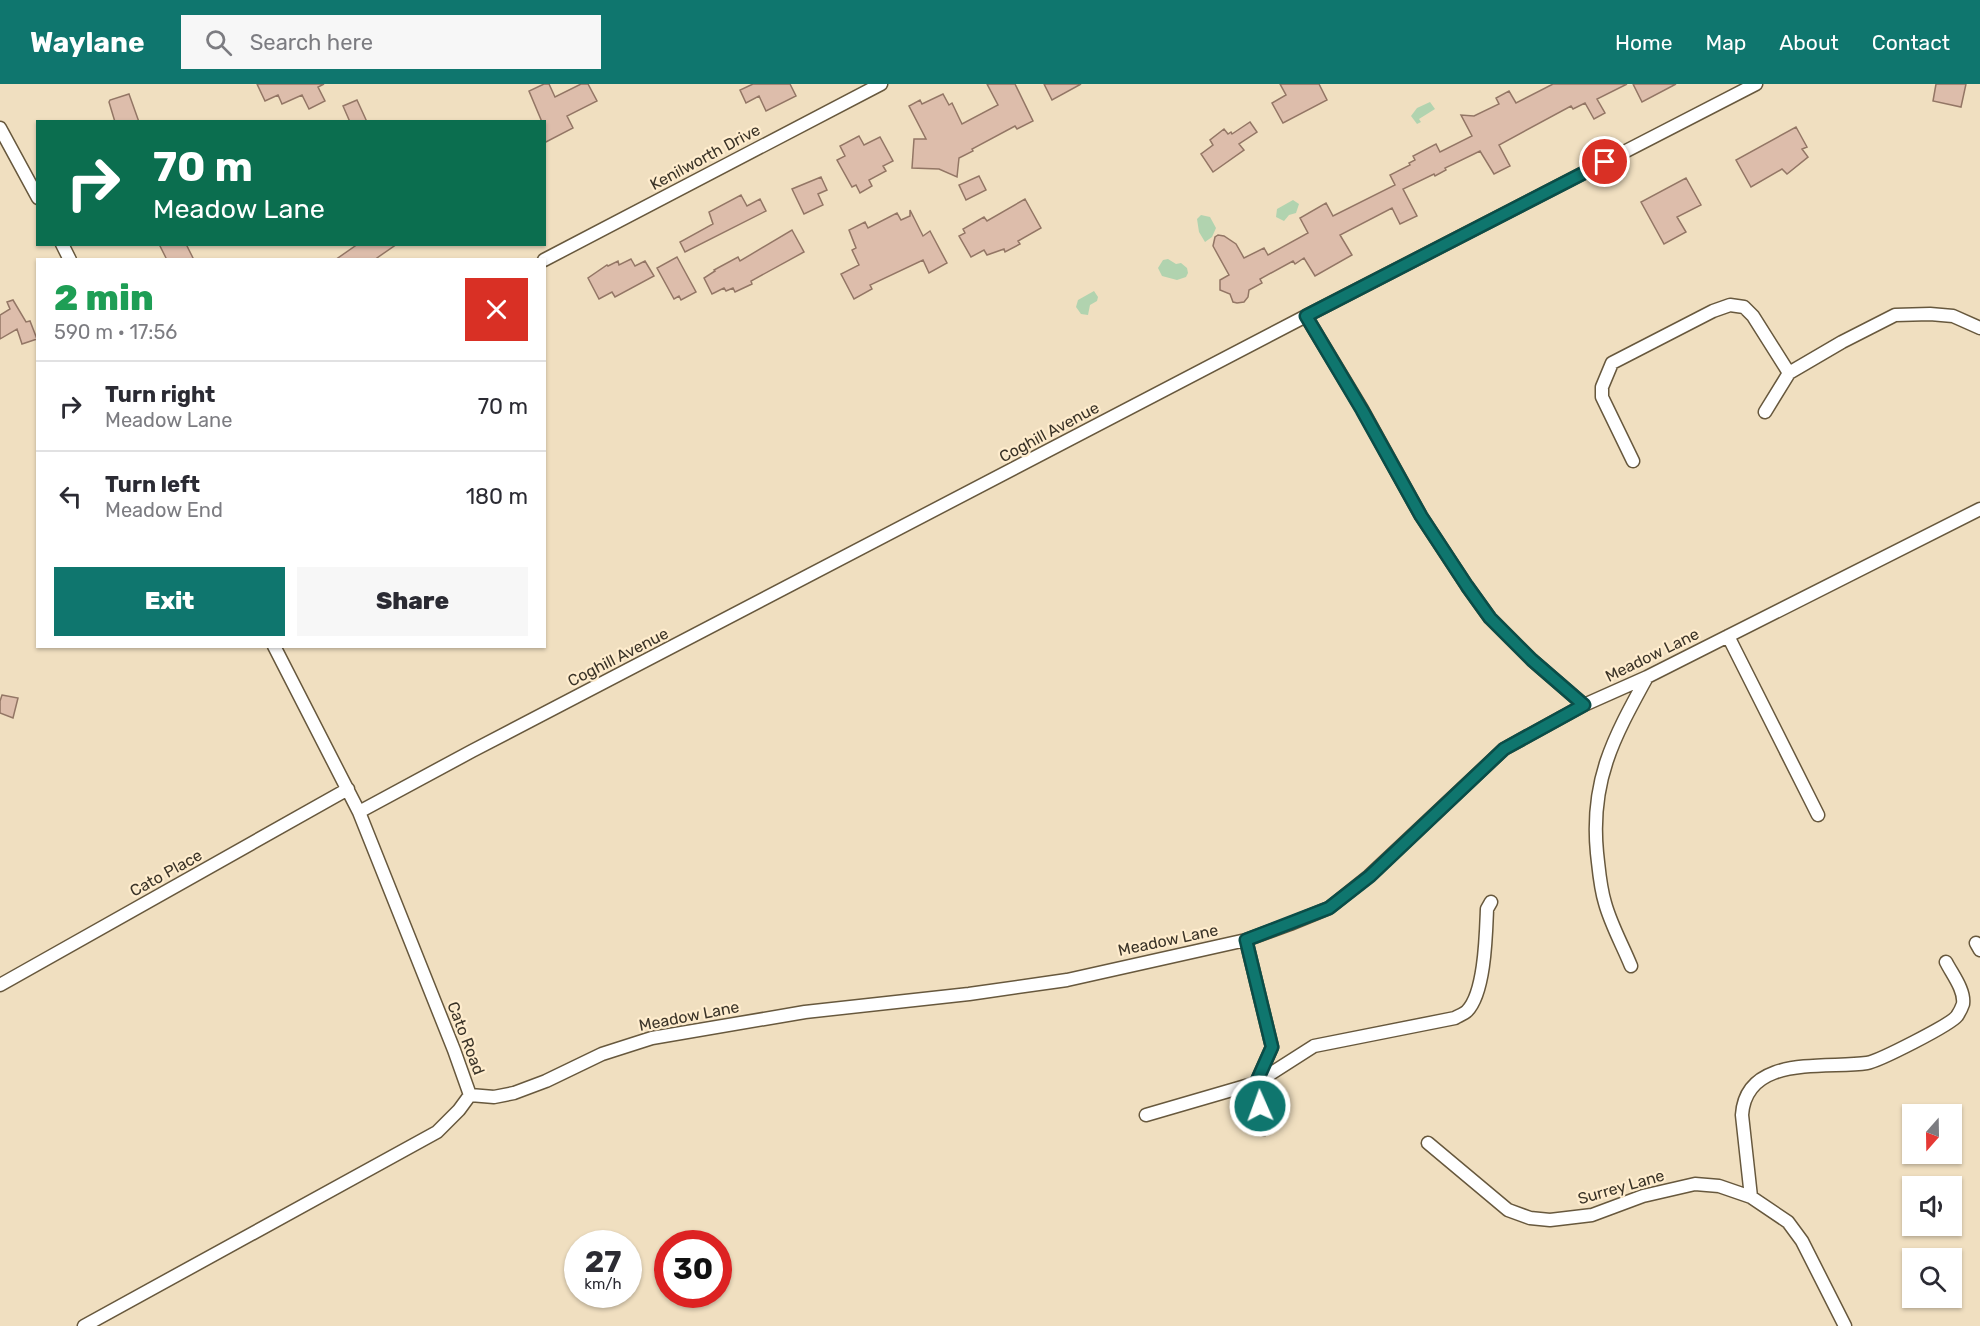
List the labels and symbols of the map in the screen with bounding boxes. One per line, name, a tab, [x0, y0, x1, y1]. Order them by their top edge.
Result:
street label: Kenilworth Drive	[647, 120, 763, 194]
pin	[1579, 136, 1630, 187]
street label: Coghill Avenue	[996, 398, 1102, 466]
street label: Coghill Avenue	[565, 623, 671, 691]
street label: Meadow Lane	[1602, 624, 1702, 686]
street label: Cato Place	[127, 845, 205, 901]
street label: Meadow Lane	[1116, 920, 1220, 960]
street label: Meadow Lane	[637, 997, 741, 1035]
street label: Cato Road	[443, 999, 489, 1077]
position arrow	[1228, 1074, 1292, 1138]
north arrow	[1902, 1104, 1962, 1164]
street label: Surrey Lane	[1576, 1166, 1666, 1208]
speed limit sign: 30	[654, 1230, 732, 1308]

